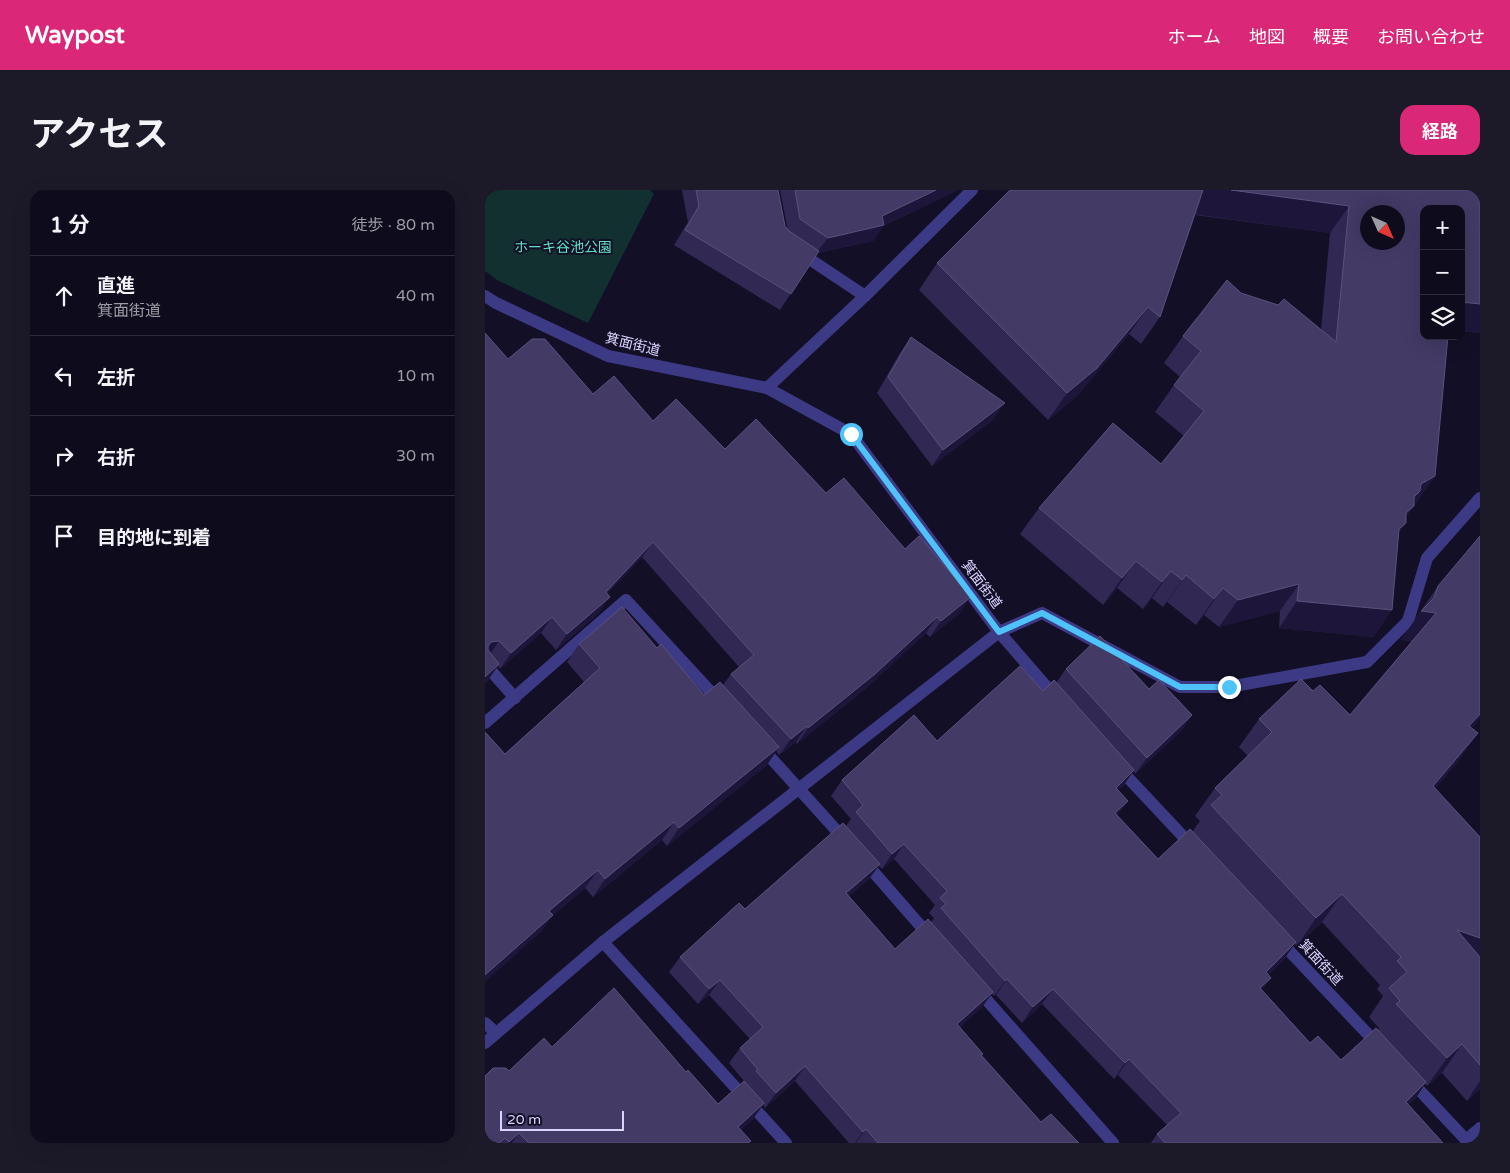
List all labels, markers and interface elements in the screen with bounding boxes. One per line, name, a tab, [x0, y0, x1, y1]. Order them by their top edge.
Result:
text: Waypost	[25, 21, 125, 50]
text: ホーム	[1168, 26, 1221, 48]
text: 地図	[1249, 26, 1285, 48]
text: 概要	[1313, 26, 1349, 48]
text: お問い合わせ	[1377, 26, 1485, 48]
button: 経路	[1400, 105, 1480, 155]
text: アクセス	[30, 114, 168, 156]
north arrow	[1360, 205, 1405, 250]
map controls	[1420, 205, 1465, 340]
button: +	[1420, 205, 1465, 250]
text: 1 分	[50, 213, 90, 238]
text: 徒歩 · 80 m	[352, 215, 435, 235]
park label: ホーキ谷池公園	[514, 239, 612, 256]
button: −	[1420, 250, 1465, 295]
text: 直進	[97, 275, 135, 297]
icon: ahead	[50, 282, 78, 310]
text: 40 m	[396, 286, 435, 306]
button: layers	[1420, 295, 1465, 340]
text: 箕面街道	[97, 301, 161, 321]
street label: 箕面街道	[604, 329, 662, 360]
icon: left	[50, 362, 78, 390]
text: 10 m	[396, 366, 435, 386]
text: 左折	[97, 367, 135, 389]
route start	[840, 423, 863, 446]
icon: right	[50, 442, 78, 470]
text: 30 m	[396, 446, 435, 466]
text: 右折	[97, 447, 135, 469]
icon: arrive	[50, 522, 78, 550]
text: 目的地に到着	[97, 527, 211, 549]
street label: 箕面街道	[958, 557, 1005, 612]
route end	[1218, 676, 1241, 699]
street label: 箕面街道	[1295, 936, 1346, 989]
scale bar	[500, 1108, 624, 1131]
text: 20 m	[507, 1111, 541, 1128]

